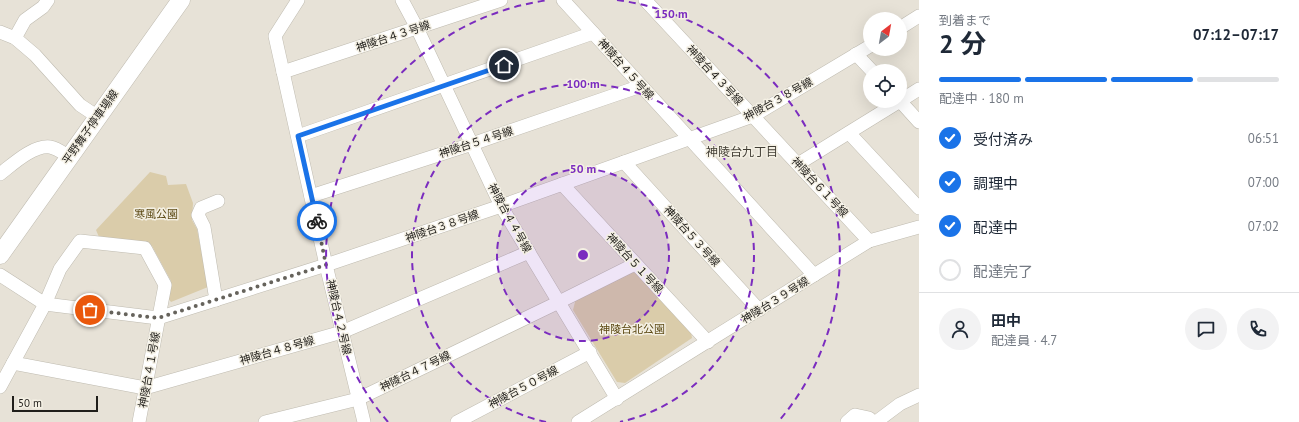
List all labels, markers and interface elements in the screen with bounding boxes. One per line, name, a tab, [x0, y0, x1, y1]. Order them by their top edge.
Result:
text: 150 m	[654, 6, 688, 21]
north arrow	[863, 12, 907, 56]
map controls	[863, 12, 907, 108]
text: 到着まで	[939, 12, 991, 29]
street label: 神陵台４３号線	[354, 17, 432, 55]
text: 07:12–07:17	[1193, 25, 1279, 44]
text: 2 分	[939, 27, 986, 60]
street label: 神陵台４５号線	[595, 36, 657, 102]
street label: 神陵台４３号線	[684, 42, 746, 108]
pin	[487, 48, 521, 82]
icon: home	[493, 54, 515, 76]
button: locate	[863, 64, 907, 108]
street label: 神陵台３８号線	[741, 74, 815, 124]
text: 100 m	[566, 76, 600, 91]
street label: 平野舞子停車場線	[59, 87, 121, 167]
text: 配達中 · 180 m	[939, 90, 1024, 107]
street label: 神陵台５４号線	[437, 123, 515, 161]
icon: check	[939, 127, 961, 149]
text: 受付済み	[973, 130, 1033, 149]
text: 06:51	[1248, 130, 1279, 147]
district label: 神陵台九丁目	[706, 144, 778, 159]
street label: 神陵台６１号線	[789, 154, 851, 220]
text: 50 m	[570, 161, 596, 176]
icon: check	[939, 171, 961, 193]
text: 調理中	[973, 174, 1018, 193]
text: 07:00	[1248, 174, 1279, 191]
street label: 神陵台４４号線	[485, 181, 535, 255]
courier	[297, 201, 337, 241]
street label: 神陵台５３号線	[661, 203, 723, 269]
park label: 寒風公園	[134, 207, 178, 221]
street label: 神陵台３８号線	[403, 207, 481, 245]
icon: bike	[306, 210, 328, 232]
icon: check	[939, 215, 961, 237]
text: 配達中	[973, 218, 1018, 237]
text: 07:02	[1248, 218, 1279, 235]
street label: 神陵台５１号線	[604, 230, 666, 296]
centre of rings	[576, 248, 590, 262]
text: 配達完了	[973, 262, 1033, 281]
street label: 神陵台３９号線	[739, 274, 811, 326]
street label: 神陵台４２号線	[324, 278, 354, 356]
pin	[73, 293, 107, 327]
icon: bag	[79, 299, 101, 321]
button: person	[939, 308, 981, 350]
button: chat	[1185, 308, 1227, 350]
button: phone	[1237, 308, 1279, 350]
text: 田中	[991, 311, 1021, 330]
park label: 神陵台北公園	[599, 322, 665, 336]
street label: 神陵台４１号線	[135, 331, 163, 409]
text: 配達員 · 4.7	[991, 332, 1057, 349]
street label: 神陵台４８号線	[238, 333, 316, 367]
street label: 神陵台４７号線	[377, 348, 453, 394]
street label: 神陵台５０号線	[486, 363, 560, 411]
scale bar	[12, 394, 98, 413]
text: 50 m	[18, 396, 42, 410]

